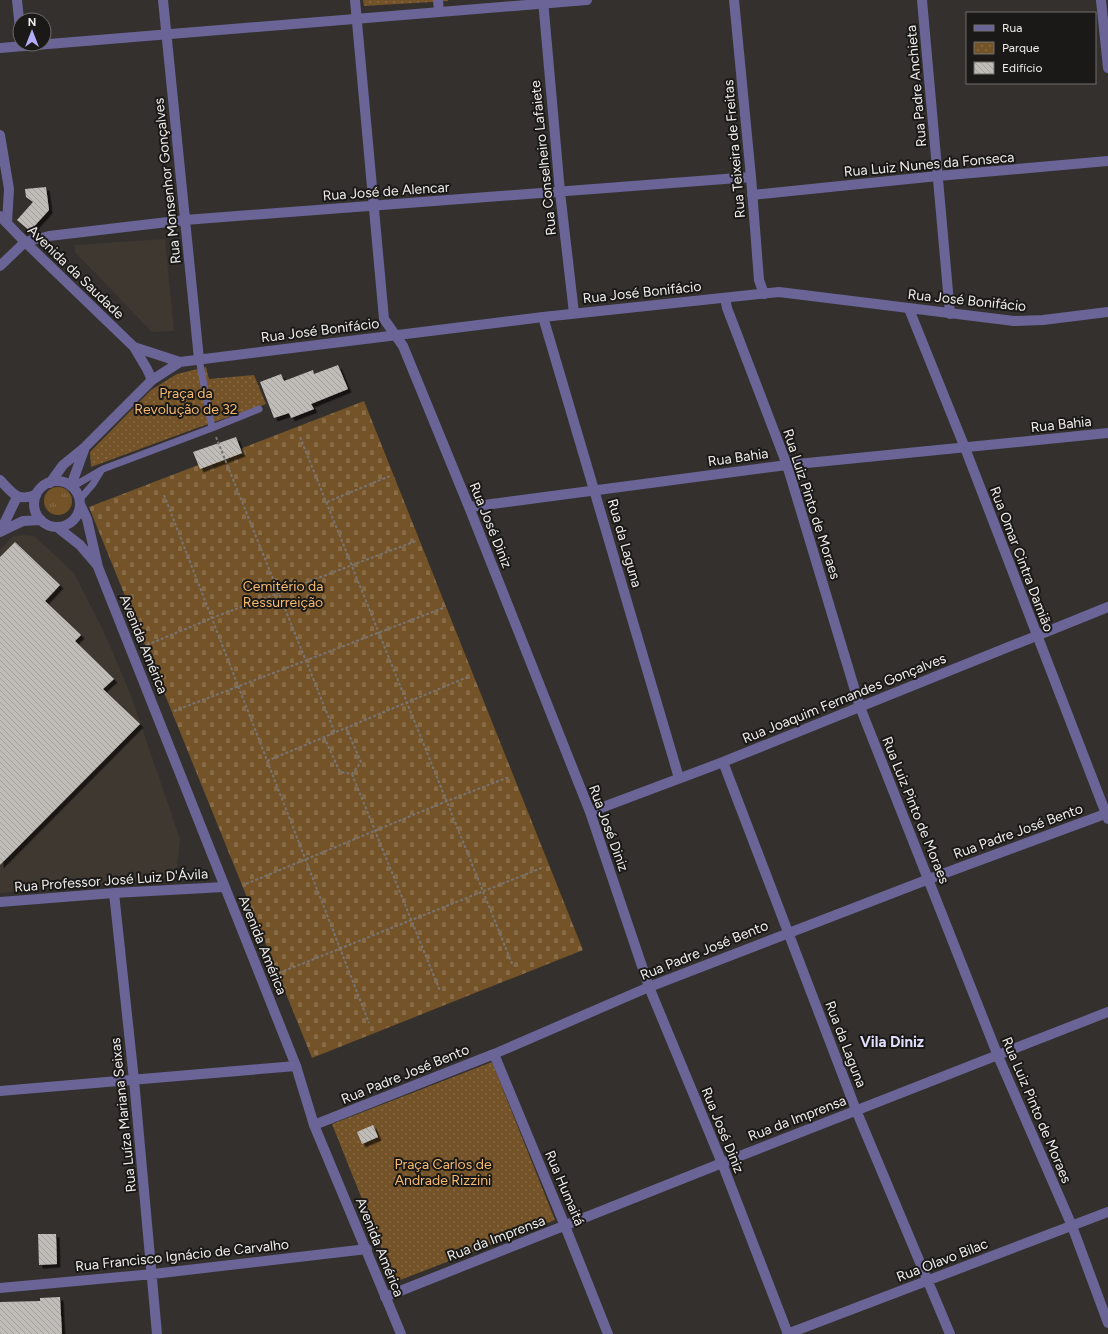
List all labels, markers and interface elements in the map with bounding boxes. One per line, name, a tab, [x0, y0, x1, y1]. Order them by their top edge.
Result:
north arrow	[12, 12, 52, 52]
legend	[966, 12, 1096, 84]
text: N	[28, 16, 36, 29]
text: Rua	[1002, 21, 1022, 35]
street label: Rua Padre Anchieta	[903, 24, 930, 148]
text: Parque	[1002, 41, 1040, 55]
text: Edifício	[1002, 61, 1042, 75]
street label: Rua Conselheiro Lafaiete	[527, 79, 560, 236]
street label: Rua Teixeira de Freitas	[720, 79, 749, 219]
street label: Rua Monsenhor Gonçalves	[150, 97, 185, 265]
street label: Rua Luiz Nunes da Fonseca	[843, 149, 1015, 180]
street label: Rua José de Alencar	[322, 179, 450, 204]
street label: Avenida da Saudade	[24, 222, 128, 323]
street label: Rua José Bonifácio	[582, 278, 702, 307]
street label: Rua José Bonifácio	[907, 286, 1027, 315]
street label: Rua José Bonifácio	[260, 315, 380, 346]
park label: Praça da Revolução de 32	[134, 385, 238, 418]
street label: Rua Bahia	[1030, 413, 1092, 436]
street label: Rua Luiz Pinto de Moraes	[779, 427, 844, 582]
street label: Rua Bahia	[707, 445, 769, 470]
street label: Rua José Diniz	[466, 480, 515, 571]
street label: Rua Omar Cintra Damião	[986, 484, 1057, 634]
street label: Rua da Laguna	[604, 497, 645, 589]
park label: Cemitério da Ressurreição	[243, 578, 323, 611]
street label: Avenida América	[116, 592, 171, 696]
street label: Rua Joaquim Fernandes Gonçalves	[740, 650, 949, 747]
street label: Rua Luiz Pinto de Moraes	[878, 734, 953, 886]
street label: Rua José Diniz	[585, 783, 632, 874]
street label: Rua Padre José Bento	[951, 800, 1085, 863]
street label: Rua Professor José Luiz D'Ávila	[14, 865, 209, 896]
street label: Avenida América	[235, 893, 290, 997]
street label: Rua Padre José Bento	[638, 917, 771, 984]
street label: Rua da Laguna	[821, 998, 870, 1090]
district label: Vila Diniz	[860, 1033, 924, 1051]
street label: Rua Luiz Pinto de Moraes	[998, 1035, 1075, 1186]
street label: Rua Luíza Mariana Seixas	[107, 1037, 140, 1193]
street label: Rua Padre José Bento	[339, 1041, 472, 1108]
street label: Rua José Diniz	[698, 1085, 747, 1176]
street label: Rua da Imprensa	[746, 1092, 849, 1145]
street label: Rua Humaitá	[541, 1148, 588, 1228]
park label: Praça Carlos de Andrade Rizzini	[394, 1156, 492, 1189]
street label: Avenida América	[352, 1195, 407, 1299]
street label: Rua da Imprensa	[445, 1212, 548, 1265]
street label: Rua Olavo Bilac	[894, 1235, 991, 1286]
street label: Rua Francisco Ignácio de Carvalho	[74, 1236, 290, 1275]

